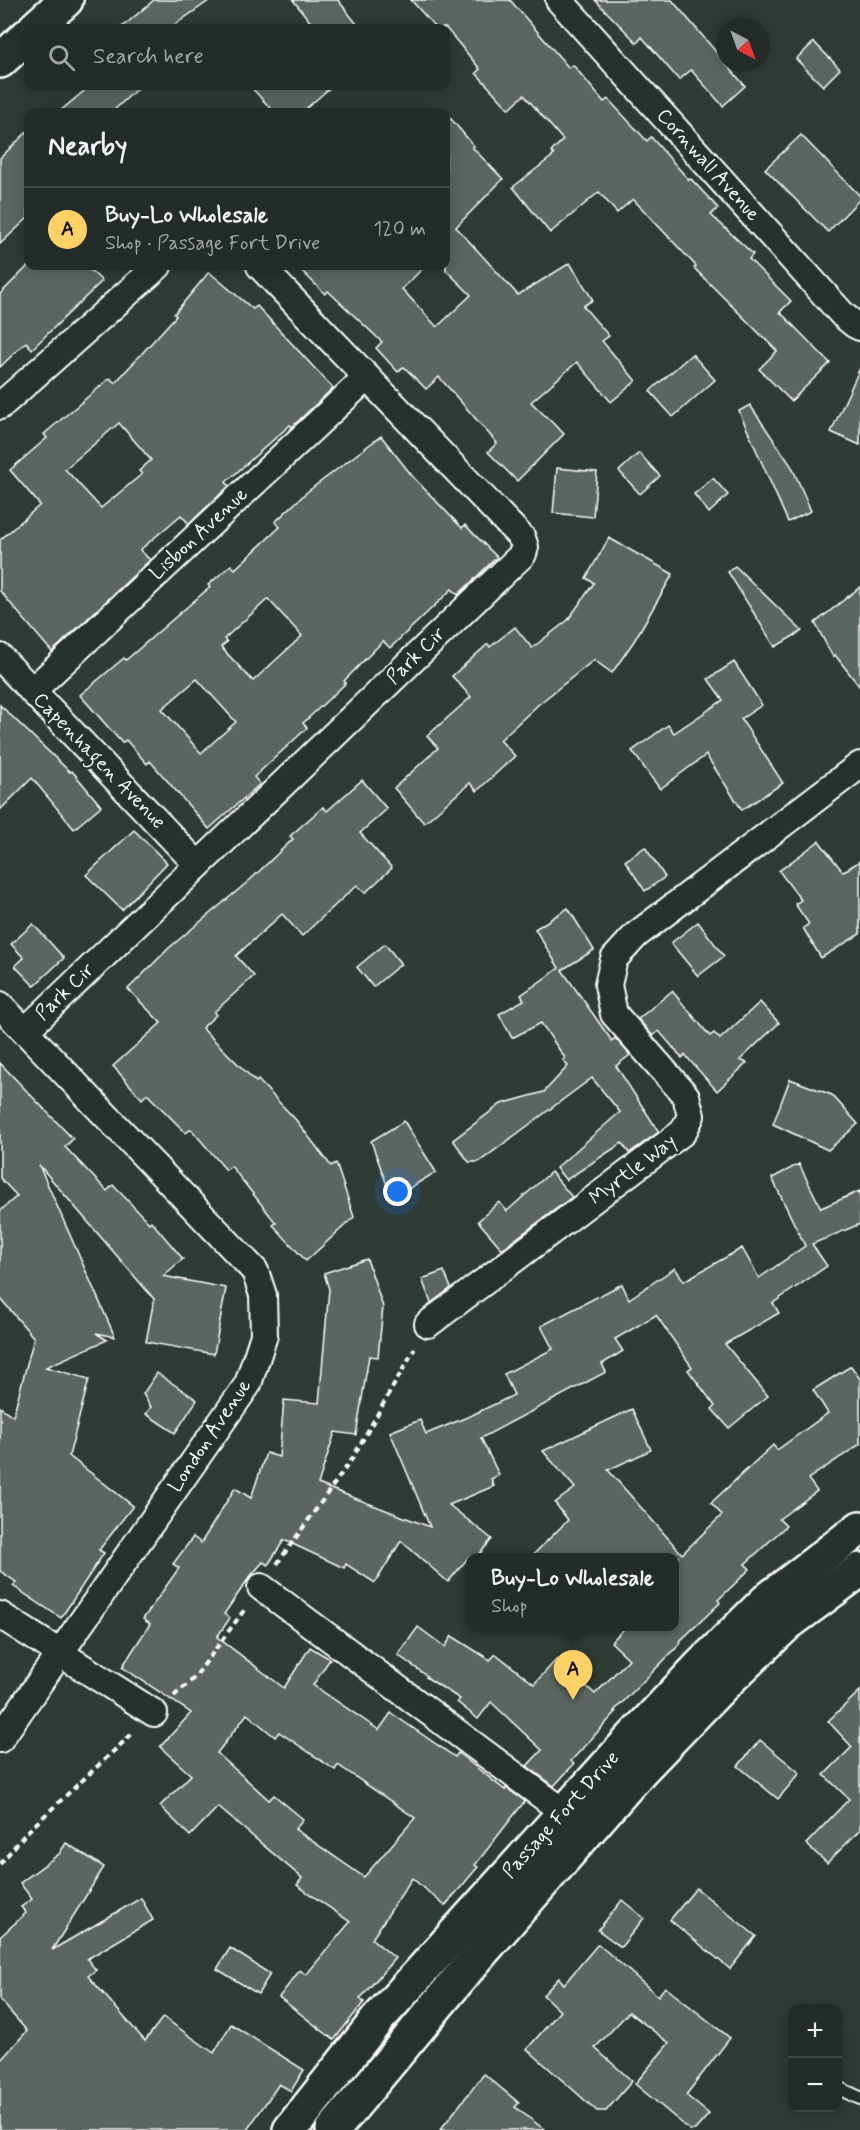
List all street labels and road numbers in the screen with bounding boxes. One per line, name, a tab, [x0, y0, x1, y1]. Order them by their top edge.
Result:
street label: Cornwall Avenue	[650, 103, 766, 227]
street label: Lisbon Avenue	[144, 481, 254, 587]
street label: Park Cir	[381, 621, 452, 691]
street label: Capenhagen Avenue	[25, 687, 171, 837]
street label: Park Cir	[30, 957, 101, 1027]
street label: Myrtle Way	[584, 1128, 682, 1212]
street label: London Avenue	[162, 1374, 258, 1498]
street label: Passage Fort Drive	[496, 1745, 626, 1885]

